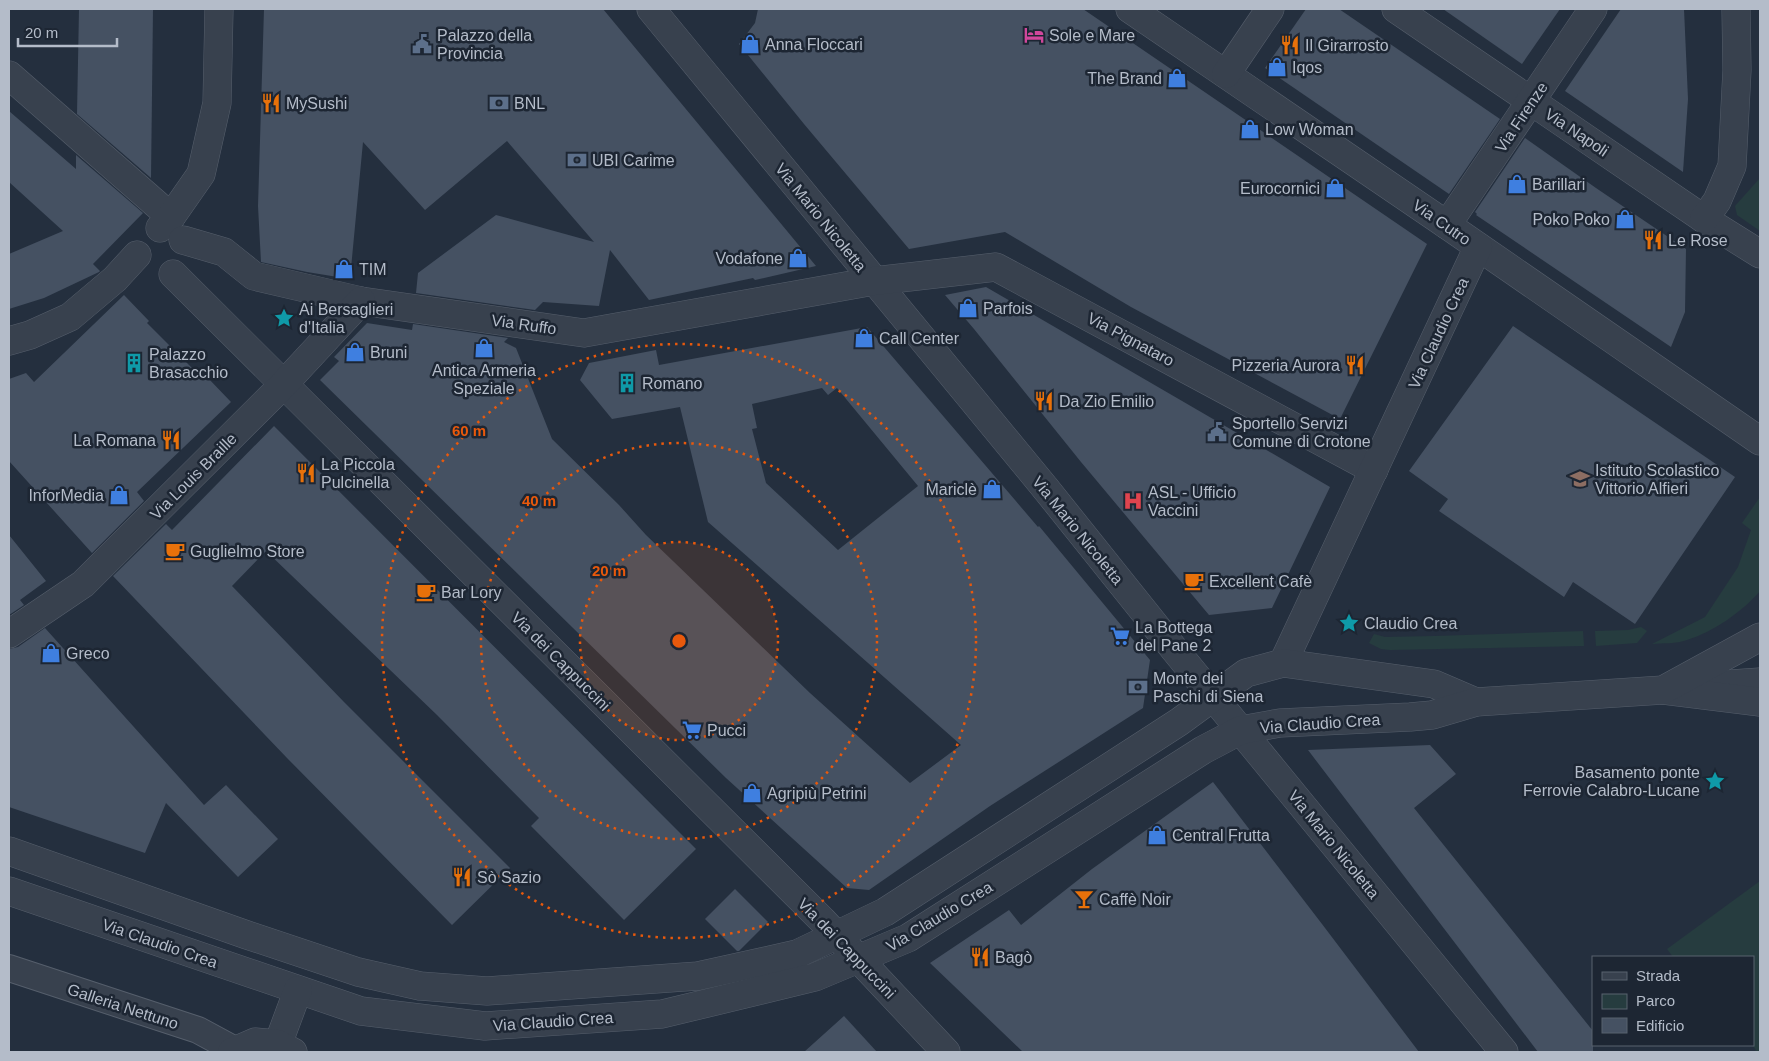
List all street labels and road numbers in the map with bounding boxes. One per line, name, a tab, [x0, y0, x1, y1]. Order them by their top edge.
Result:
street label: Via Firenze	[1492, 79, 1551, 155]
street label: Via Napoli	[1542, 105, 1612, 160]
street label: Via Mario Nicoletta	[772, 160, 869, 275]
street label: Via Cutro	[1410, 196, 1474, 248]
street label: Via Claudio Crea	[1405, 275, 1472, 391]
street label: Via Pignataro	[1084, 309, 1177, 369]
street label: Via Ruffo	[490, 312, 558, 337]
street label: Via Louis Braille	[147, 430, 240, 523]
street label: Via Mario Nicoletta	[1029, 473, 1126, 588]
street label: Via dei Cappuccini	[508, 609, 613, 714]
street label: Via Claudio Crea	[1259, 711, 1381, 736]
street label: Via Mario Nicoletta	[1285, 787, 1382, 902]
street label: Via Claudio Crea	[883, 878, 995, 955]
street label: Via dei Cappuccini	[795, 895, 899, 1002]
street label: Via Claudio Crea	[100, 916, 220, 971]
street label: Galleria Nettuno	[65, 981, 181, 1032]
street label: Via Claudio Crea	[492, 1009, 614, 1034]

